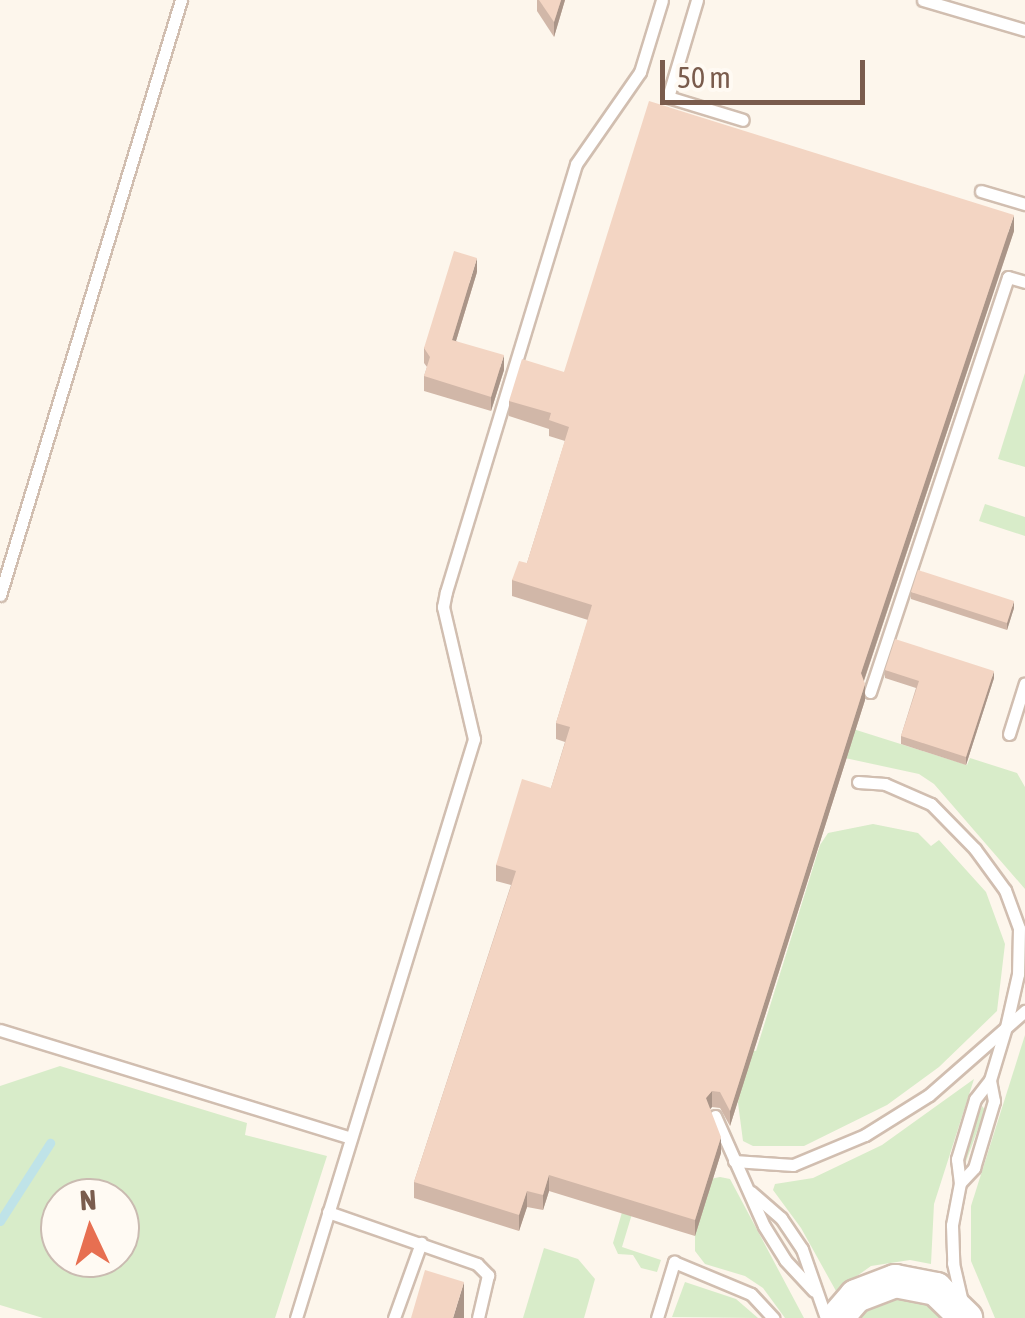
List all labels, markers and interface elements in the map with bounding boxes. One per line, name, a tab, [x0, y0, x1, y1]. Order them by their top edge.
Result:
scale bar	[665, 40, 870, 102]
text: 50 m	[677, 60, 731, 94]
north arrow	[40, 1178, 140, 1278]
text: N	[79, 1184, 97, 1217]

